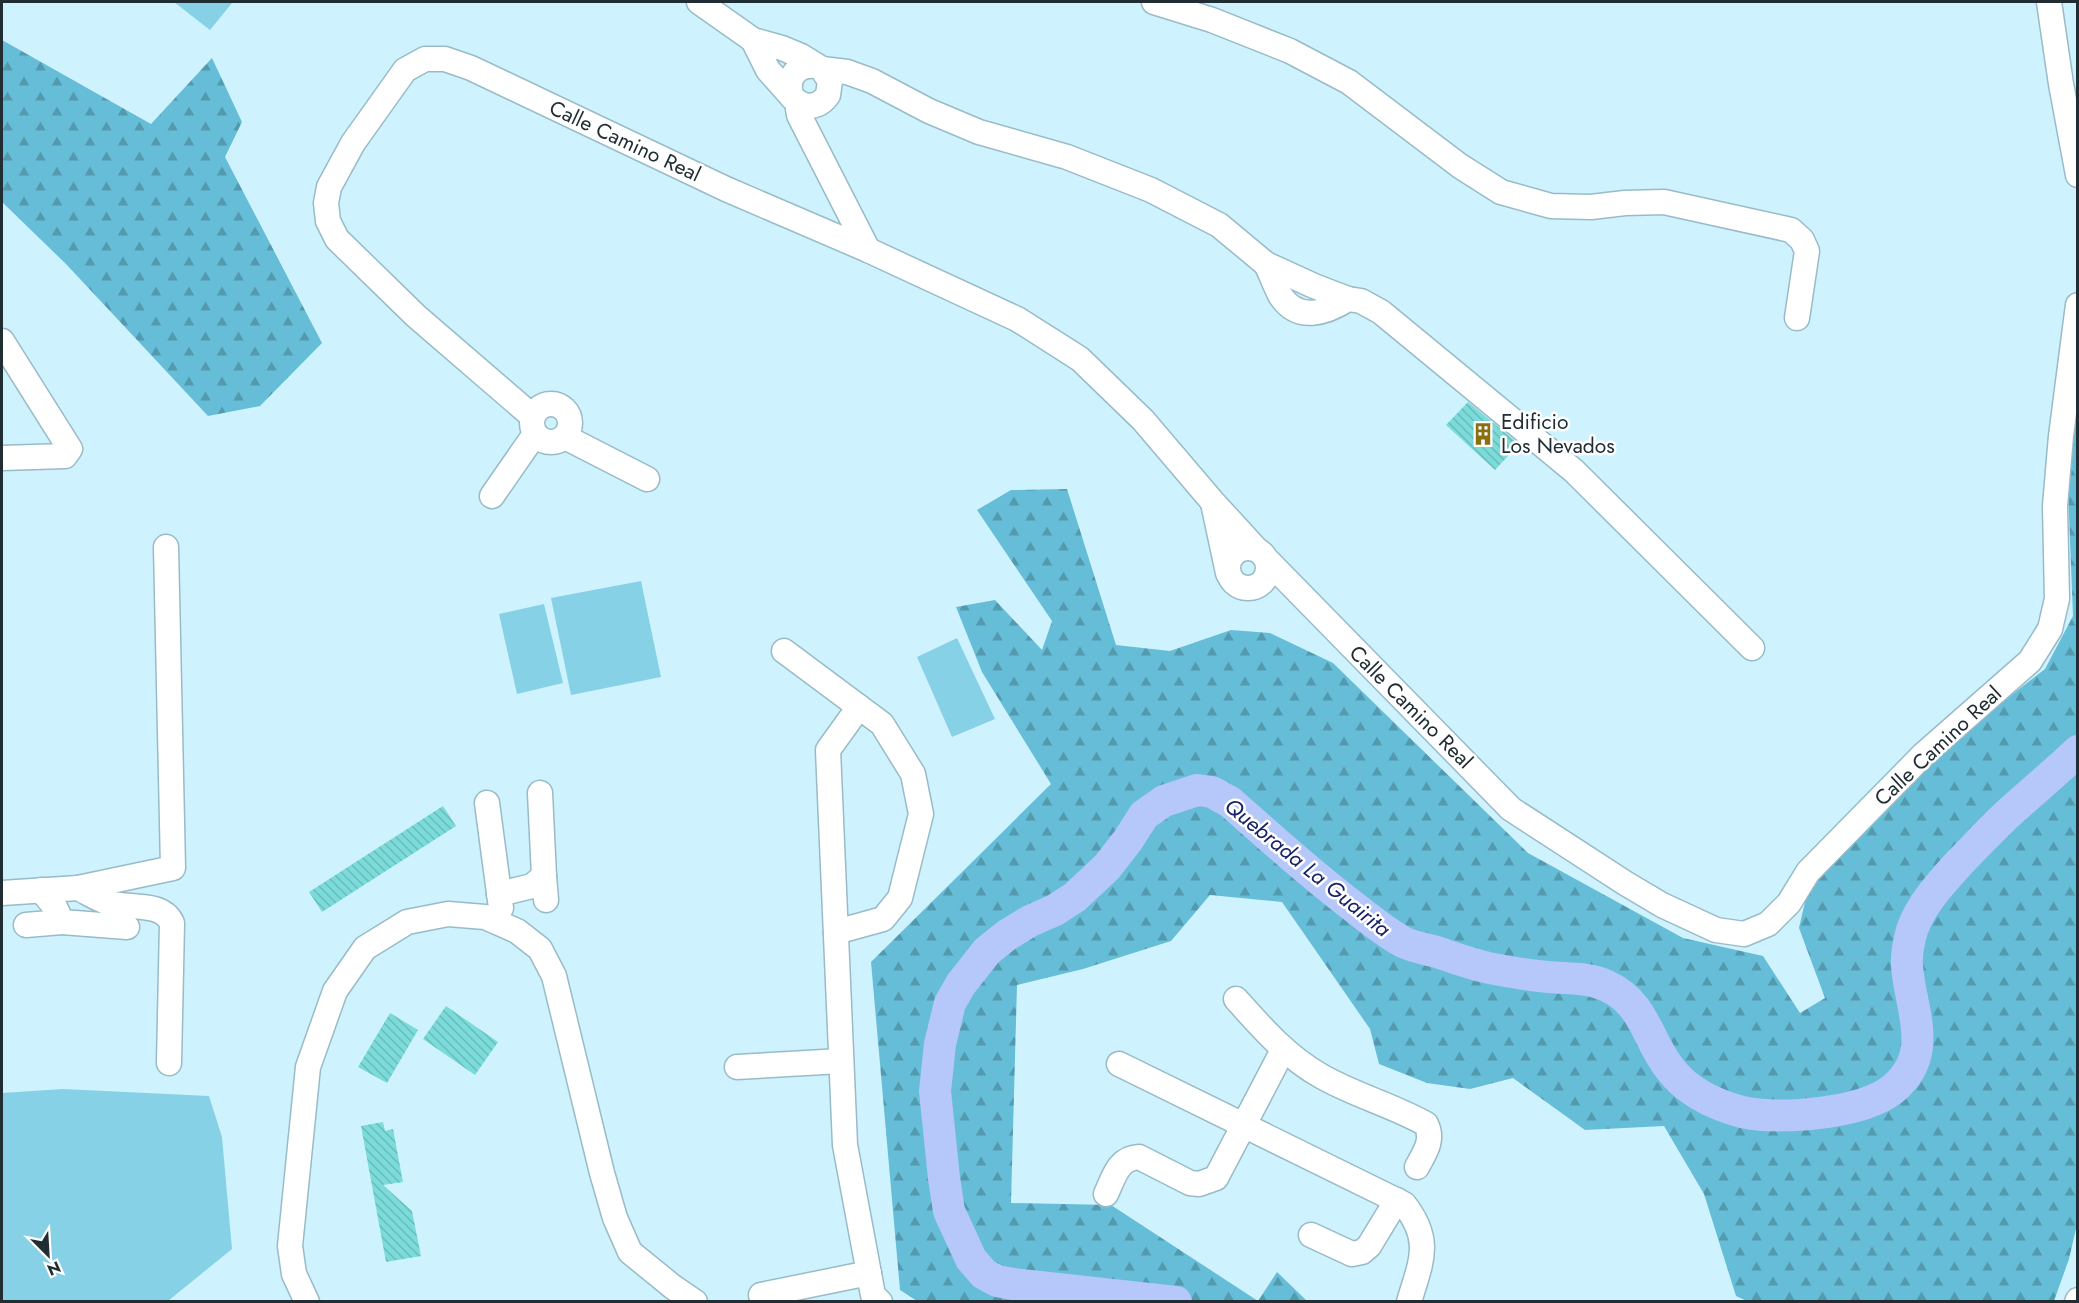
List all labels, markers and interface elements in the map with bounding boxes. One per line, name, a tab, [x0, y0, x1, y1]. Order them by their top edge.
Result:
street label: Calle Camino Real	[544, 93, 706, 189]
place label: Edificio Los Nevados	[1501, 407, 1615, 461]
building icon: Edificio Los Nevados	[1470, 421, 1496, 447]
street label: Calle Camino Real	[1342, 638, 1480, 776]
street label: Calle Camino Real	[1868, 679, 2008, 813]
water label: Quebrada La Guairita	[1218, 790, 1398, 944]
north arrow	[18, 1225, 78, 1285]
text: N	[43, 1255, 64, 1281]

